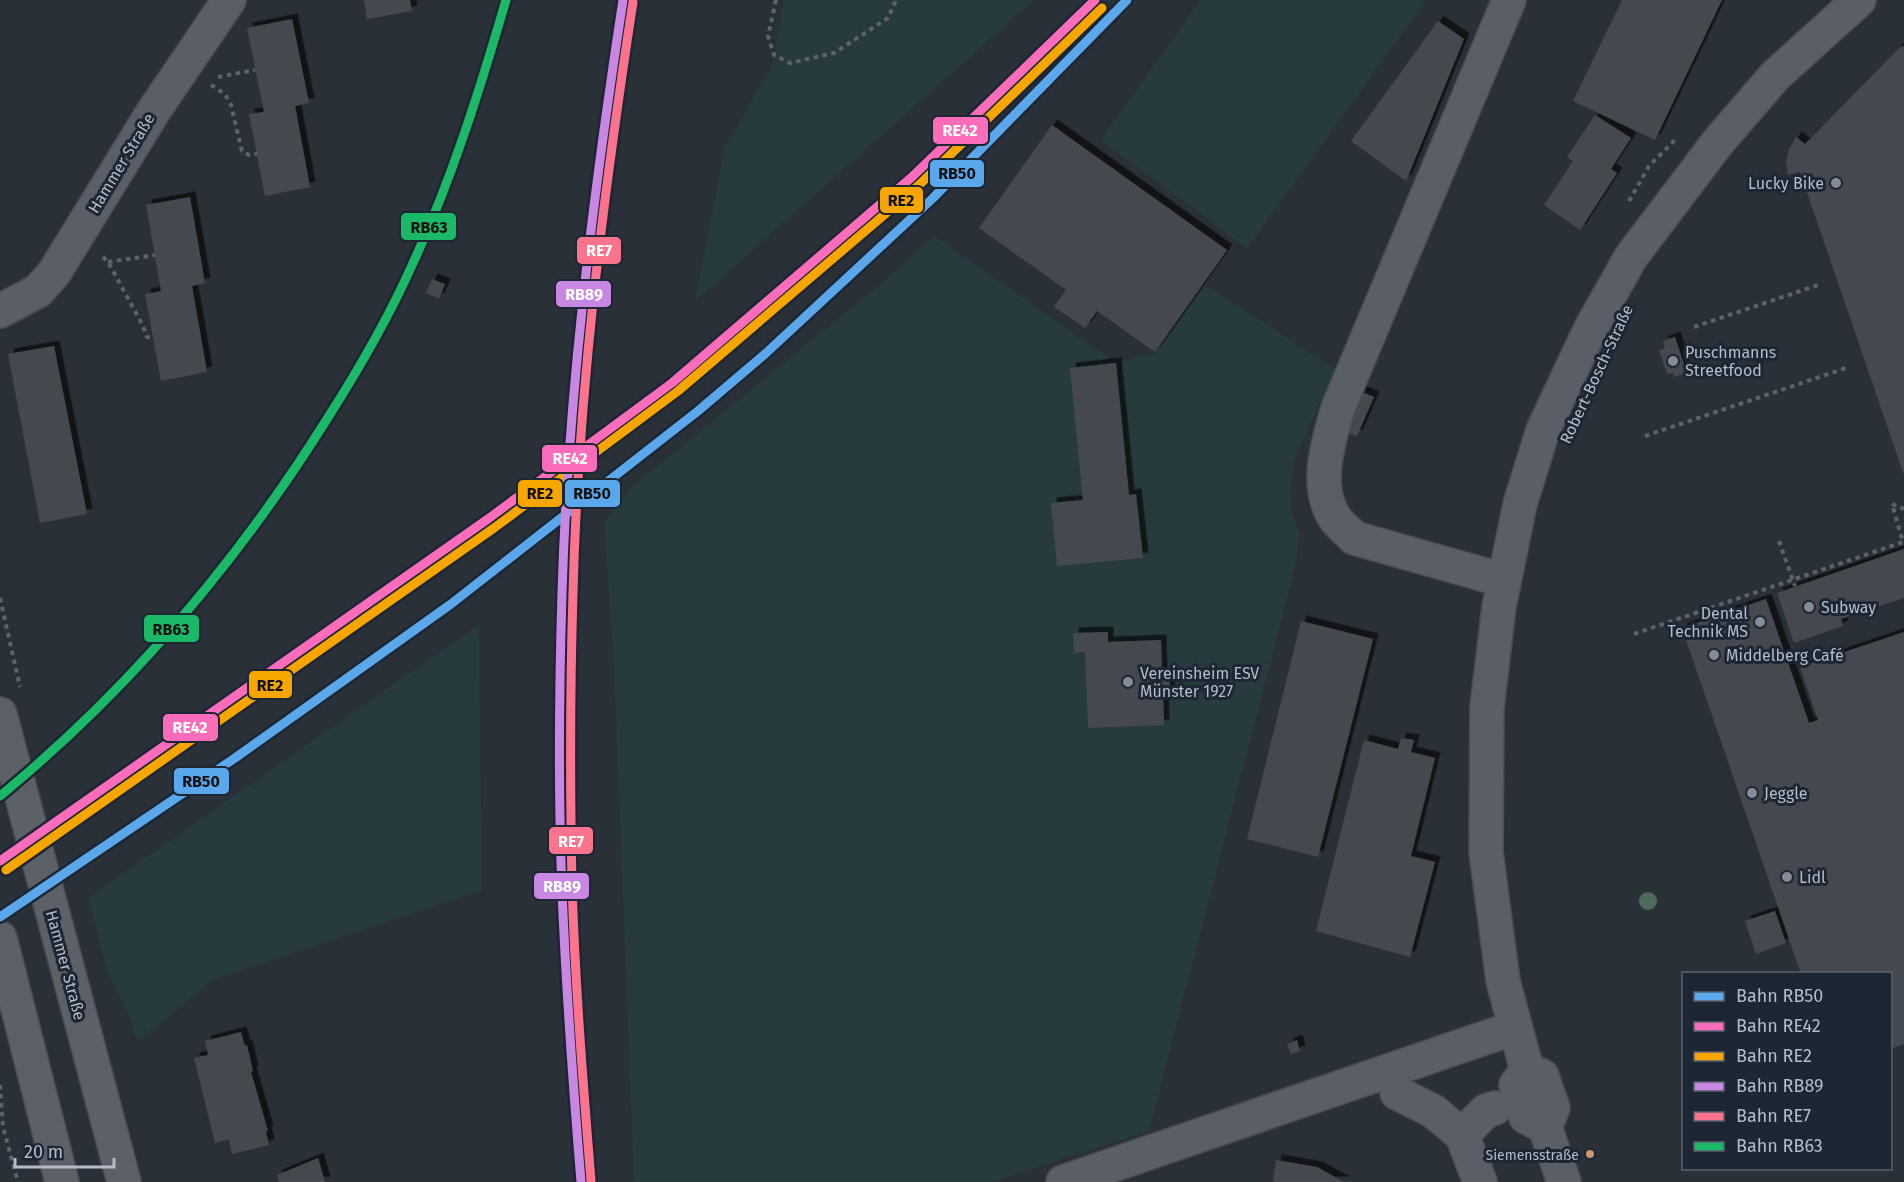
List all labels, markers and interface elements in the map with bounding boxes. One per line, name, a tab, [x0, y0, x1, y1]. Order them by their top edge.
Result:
street label: Hammer Straße	[84, 110, 159, 217]
line badge: RE42	[932, 116, 989, 145]
text: RE42	[943, 121, 977, 140]
line badge: RB50	[929, 159, 985, 188]
text: RB50	[938, 164, 976, 183]
place label: Lucky Bike	[1748, 174, 1824, 193]
marker: Lucky Bike	[1829, 176, 1843, 190]
line badge: RE2	[879, 186, 924, 214]
text: RE2	[888, 191, 914, 210]
line badge: RB63	[400, 212, 457, 241]
text: RB63	[411, 218, 447, 237]
line badge: RE7	[576, 236, 622, 265]
text: RE7	[586, 241, 612, 260]
line badge: RB89	[555, 280, 612, 308]
text: RB89	[565, 285, 603, 304]
street label: Robert-Bosch-Straße	[1556, 302, 1637, 447]
place label: Puschmanns Streetfood	[1685, 343, 1776, 380]
marker: Puschmanns Streetfood	[1666, 354, 1680, 368]
line badge: RE42	[541, 444, 598, 473]
text: RE42	[553, 449, 587, 468]
line badge: RE2	[517, 479, 563, 508]
line badge: RB50	[564, 479, 621, 508]
text: RE2	[527, 484, 553, 503]
text: RB50	[573, 484, 611, 503]
place label: Subway	[1821, 598, 1876, 617]
marker: Subway	[1802, 600, 1816, 614]
place label: Dental Technik MS	[1668, 604, 1748, 641]
line badge: RB63	[143, 614, 200, 643]
marker: Dental Technik MS	[1753, 615, 1767, 629]
text: RB63	[153, 620, 189, 639]
place label: Middelberg Café	[1726, 646, 1844, 665]
marker: Middelberg Café	[1707, 648, 1721, 662]
place label: Vereinsheim ESV Münster 1927	[1140, 664, 1259, 701]
line badge: RE2	[248, 670, 293, 699]
marker: Vereinsheim ESV Münster 1927	[1121, 675, 1135, 689]
text: RE2	[257, 676, 283, 695]
line badge: RE42	[162, 713, 219, 742]
text: RE42	[173, 718, 207, 737]
line badge: RB50	[173, 767, 230, 795]
text: RB50	[182, 772, 220, 791]
place label: Jeggle	[1764, 784, 1808, 803]
marker: Jeggle	[1745, 786, 1759, 800]
line badge: RE7	[548, 826, 594, 855]
text: RE7	[558, 832, 584, 851]
place label: Lidl	[1799, 868, 1826, 887]
marker: Lidl	[1780, 870, 1794, 884]
line badge: RB89	[533, 872, 590, 900]
text: RB89	[543, 877, 581, 896]
street label: Hammer Straße	[42, 908, 89, 1022]
legend	[1682, 972, 1892, 1170]
text: Bahn RB50	[1736, 985, 1823, 1007]
text: Bahn RE42	[1736, 1015, 1821, 1037]
text: Bahn RE2	[1736, 1045, 1812, 1067]
text: Bahn RB89	[1736, 1075, 1824, 1097]
text: Bahn RE7	[1736, 1105, 1811, 1127]
scale bar	[15, 1131, 114, 1169]
text: Bahn RB63	[1736, 1135, 1823, 1157]
text: 20 m	[24, 1141, 63, 1163]
place label: Siemensstraße	[1486, 1147, 1579, 1164]
marker: Siemensstraße	[1584, 1148, 1596, 1160]

